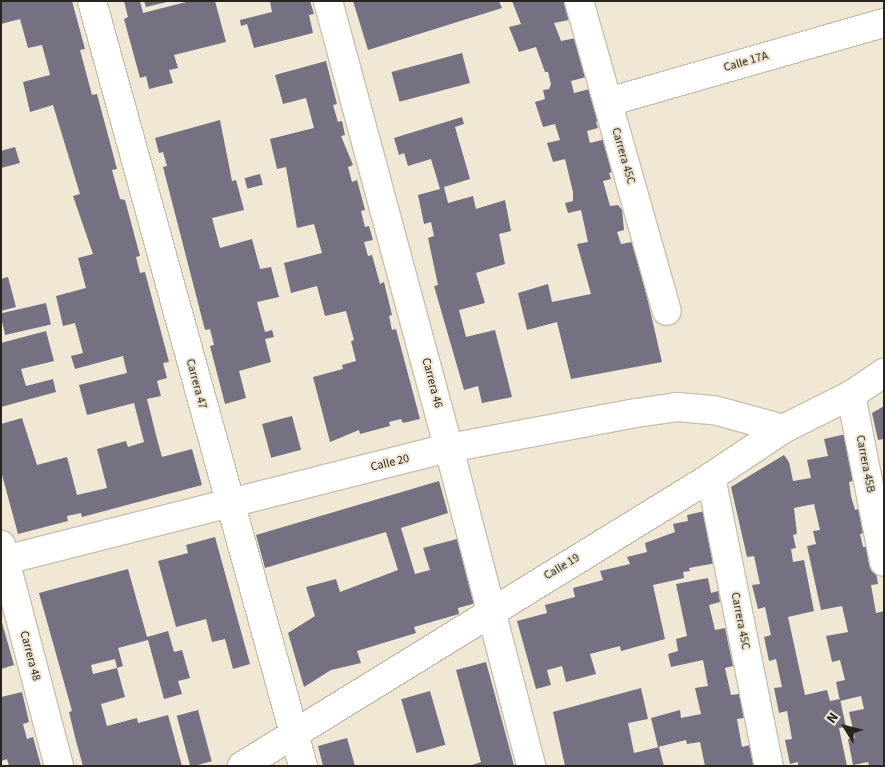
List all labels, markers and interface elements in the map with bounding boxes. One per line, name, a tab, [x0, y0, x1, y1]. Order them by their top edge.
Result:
street label: Calle 17A	[722, 49, 770, 75]
street label: Carrera 45C	[608, 126, 638, 186]
street label: Carrera 46	[418, 356, 446, 410]
street label: Carrera 47	[182, 357, 210, 411]
street label: Carrera 45B	[852, 434, 878, 494]
street label: Calle 20	[369, 451, 411, 475]
street label: Calle 19	[541, 551, 583, 583]
street label: Carrera 45C	[727, 591, 753, 651]
street label: Carrera 48	[16, 629, 44, 683]
north arrow	[820, 702, 870, 752]
text: N	[822, 709, 844, 728]

